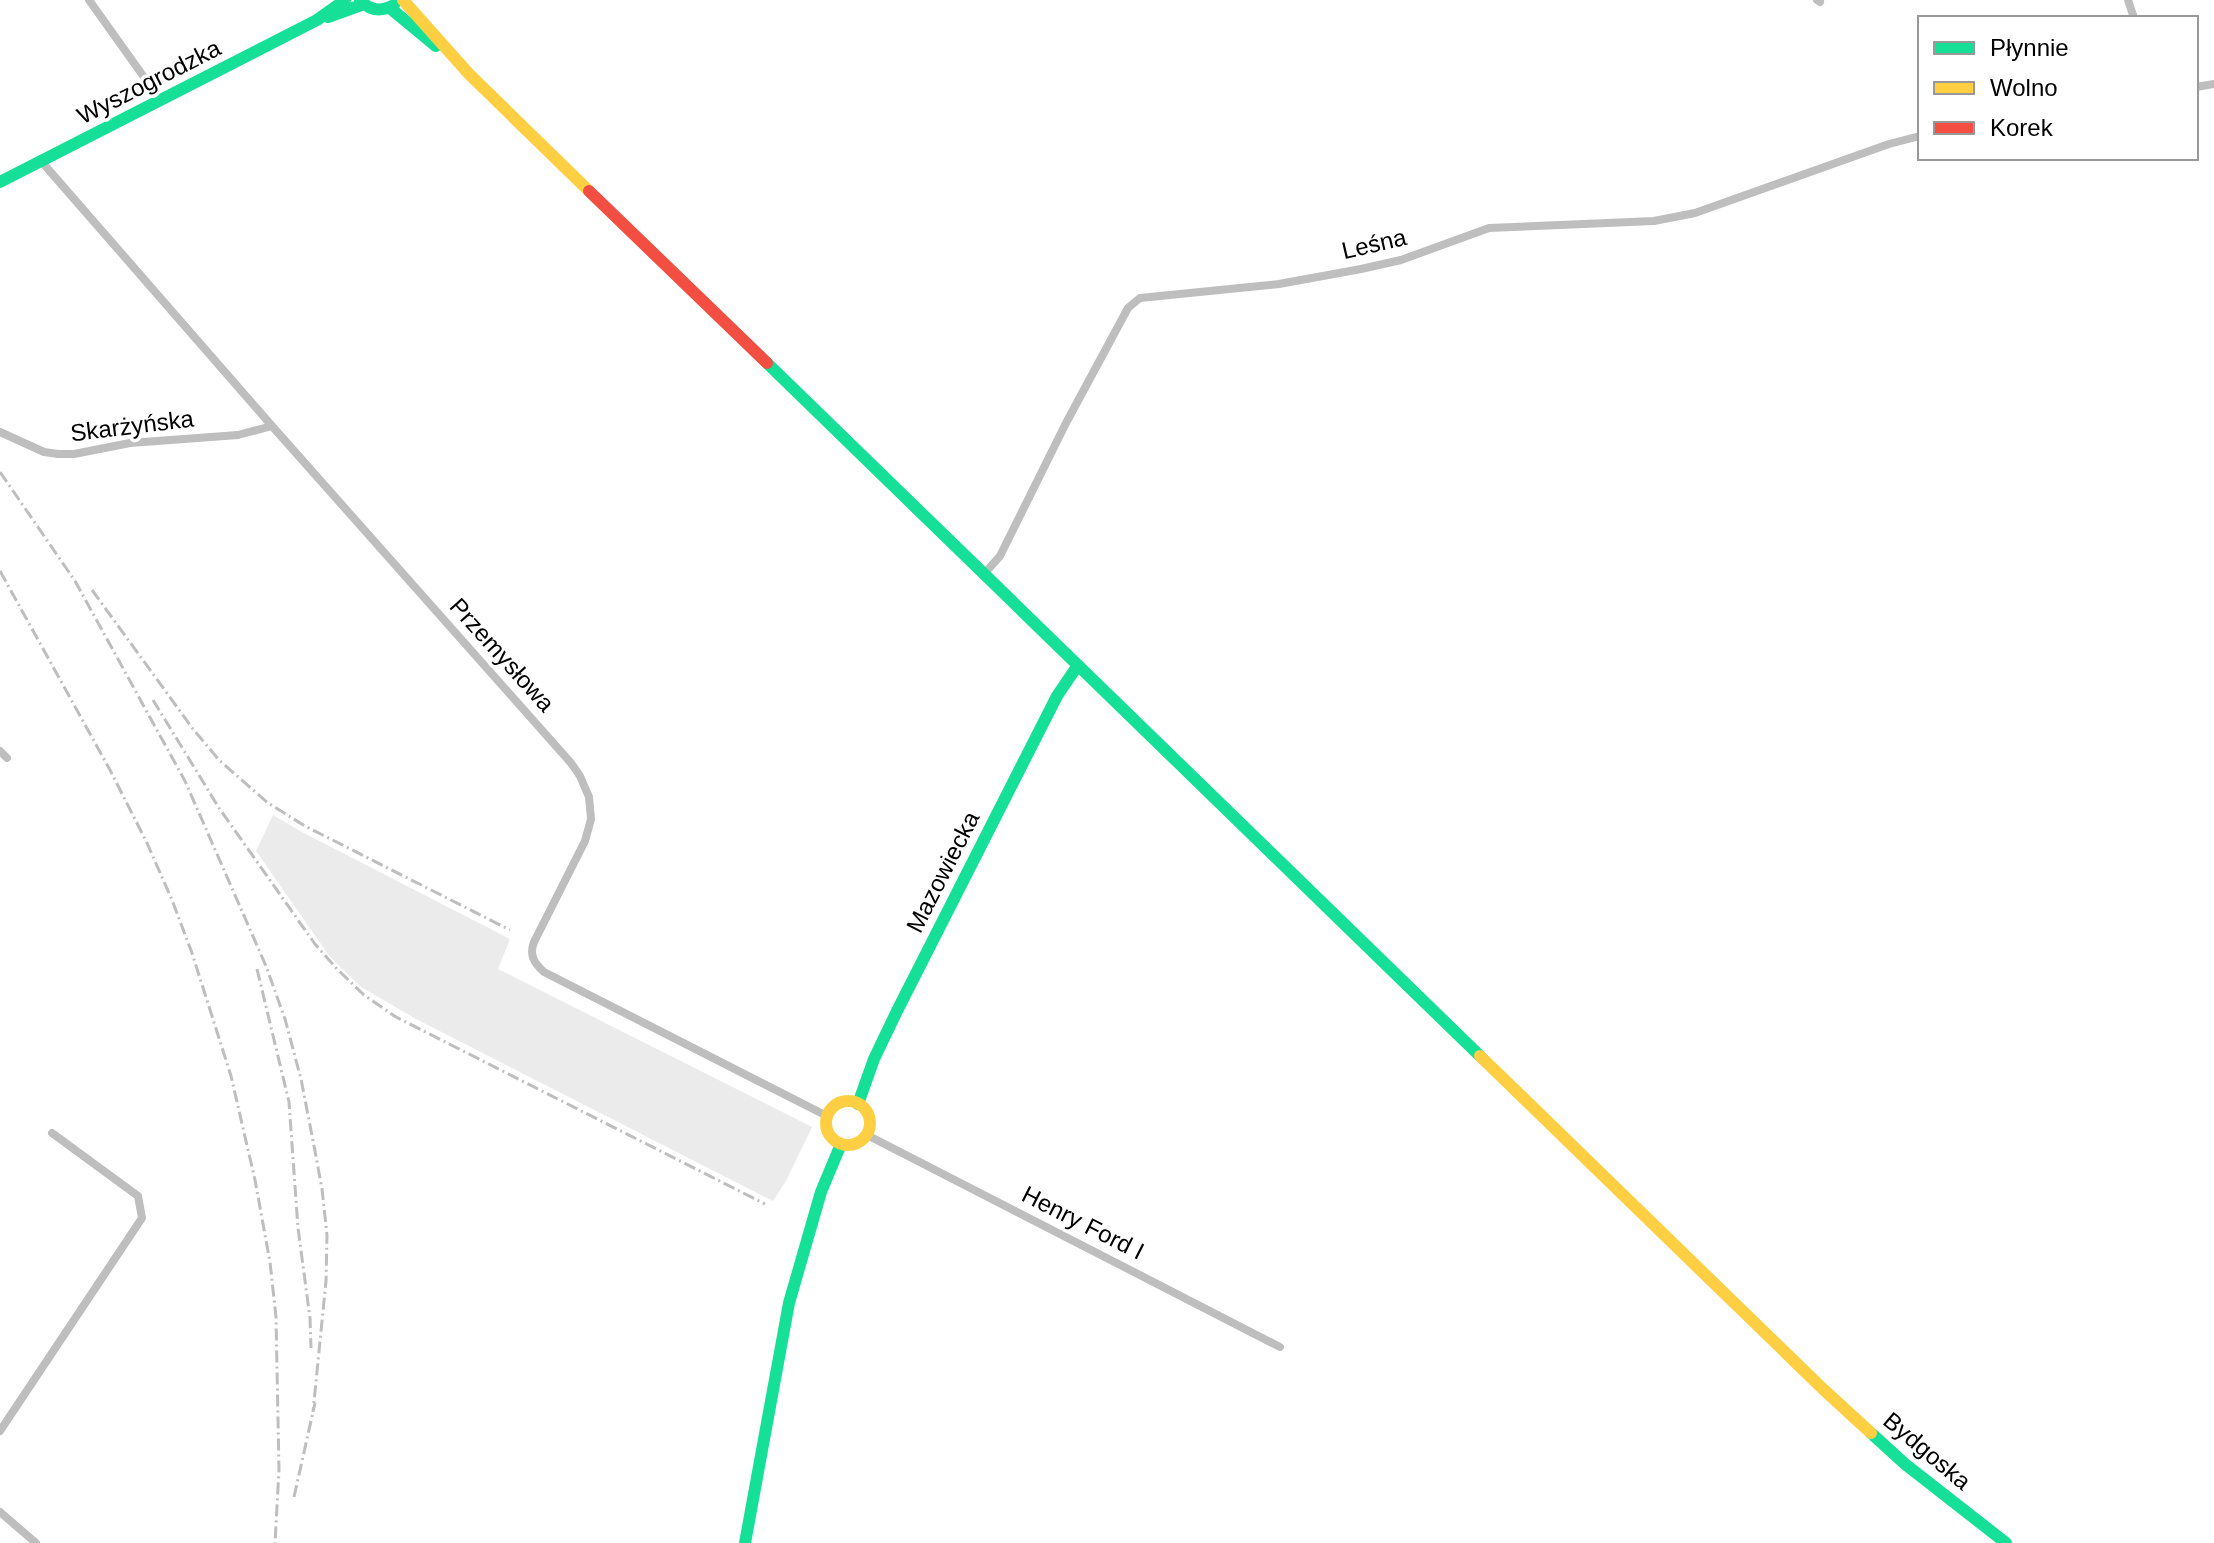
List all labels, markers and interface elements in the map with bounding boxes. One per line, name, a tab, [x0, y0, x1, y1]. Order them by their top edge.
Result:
legend	[1918, 16, 2198, 160]
street label: Wyszogrodzka	[73, 34, 226, 129]
text: Płynnie	[1990, 34, 2069, 61]
text: Wolno	[1990, 74, 2058, 101]
text: Korek	[1990, 114, 2054, 141]
street label: Leśna	[1339, 223, 1409, 264]
street label: Skarżyńska	[69, 404, 196, 446]
street label: Przemysłowa	[445, 593, 561, 717]
street label: Mazowiecka	[901, 806, 985, 937]
street label: Henry Ford I	[1018, 1180, 1149, 1265]
street label: Bydgoska	[1878, 1406, 1977, 1495]

